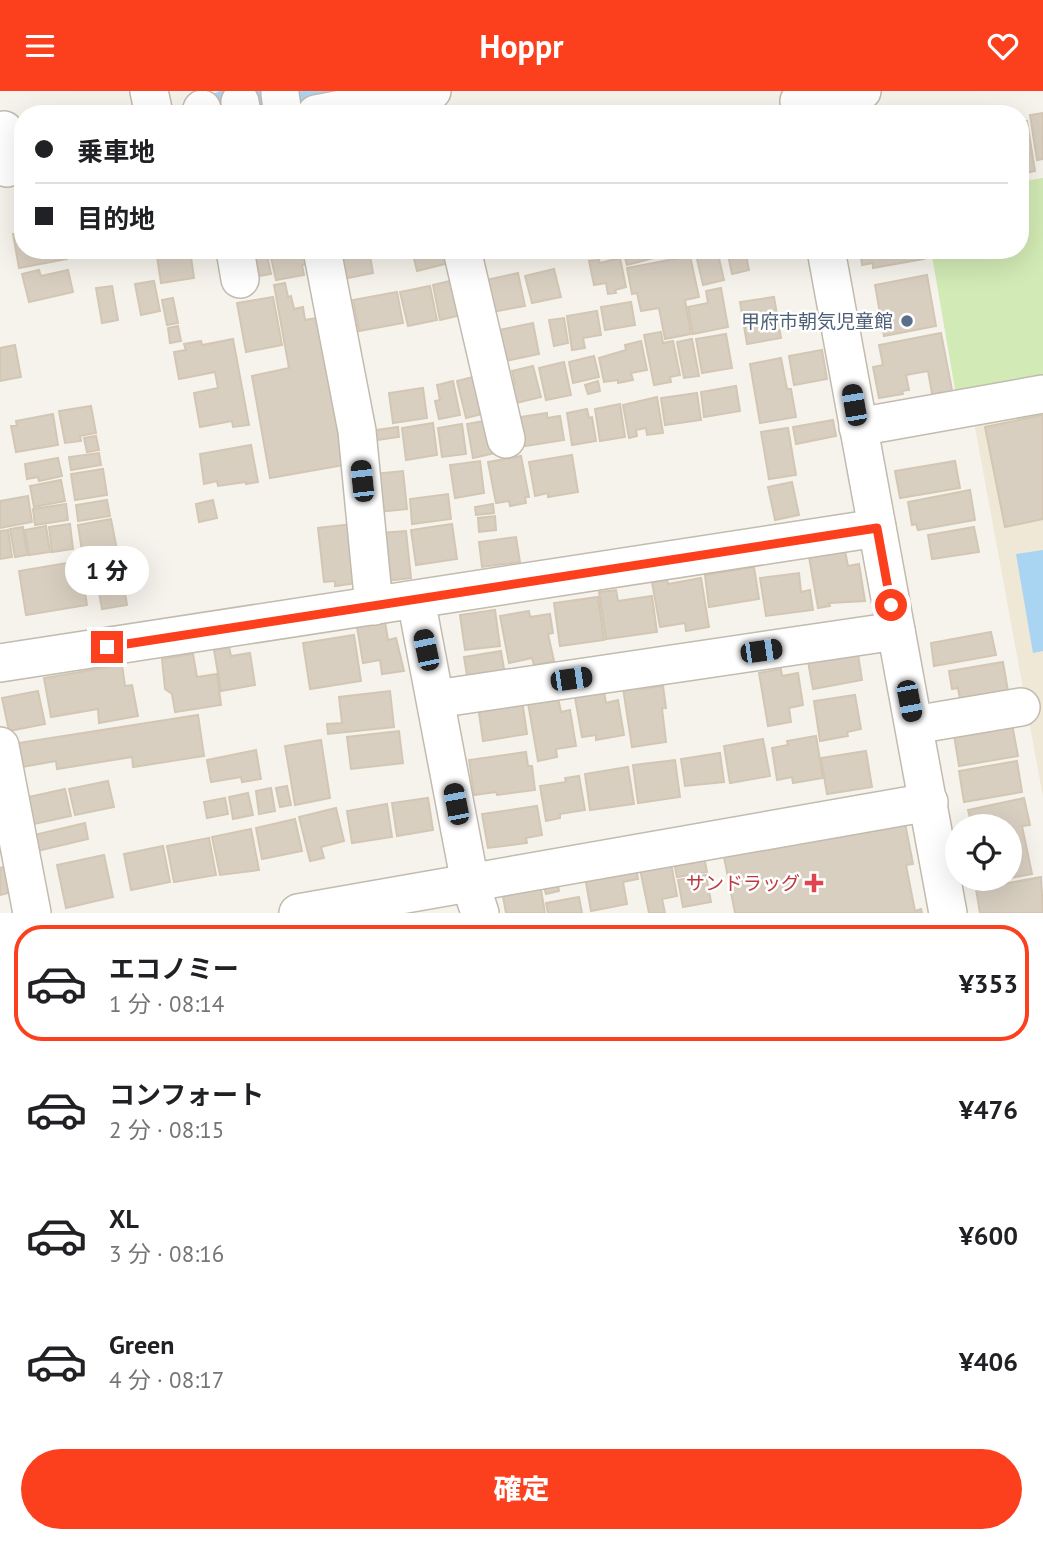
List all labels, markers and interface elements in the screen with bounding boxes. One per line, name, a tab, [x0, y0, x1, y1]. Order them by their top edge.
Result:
text: Hoppr	[480, 25, 563, 67]
icon: menu	[21, 27, 59, 65]
icon: heart	[984, 27, 1022, 65]
text: 乗車地	[77, 135, 155, 168]
text: 目的地	[77, 202, 155, 235]
place label: 甲府市朝気児童館	[741, 309, 893, 333]
marker: 甲府市朝気児童館	[899, 313, 915, 329]
car	[841, 382, 868, 428]
car	[350, 459, 375, 503]
callout: 1 分	[65, 545, 149, 595]
text: 1 分	[86, 556, 128, 585]
route start	[875, 589, 907, 621]
car	[412, 627, 441, 673]
route end	[91, 631, 123, 663]
car	[739, 638, 784, 664]
car	[549, 666, 594, 692]
car	[895, 678, 924, 724]
car	[442, 781, 471, 827]
map controls	[945, 814, 1022, 891]
button: locate	[945, 814, 1022, 891]
place label: サンドラッグ	[686, 871, 800, 895]
marker: サンドラッグ	[806, 875, 822, 891]
icon: car	[25, 952, 88, 1015]
text: エコノミー	[109, 952, 239, 985]
text: ¥353	[959, 967, 1018, 1000]
text: 1 分 · 08:14	[109, 989, 224, 1018]
icon: car	[25, 1078, 88, 1141]
text: コンフォート	[109, 1078, 264, 1111]
text: ¥476	[959, 1093, 1018, 1126]
text: 2 分 · 08:15	[109, 1115, 224, 1144]
text: XL	[109, 1202, 139, 1235]
icon: car	[25, 1204, 88, 1267]
text: ¥600	[959, 1219, 1018, 1252]
text: 3 分 · 08:16	[109, 1239, 224, 1268]
text: Green	[109, 1328, 174, 1361]
icon: car	[25, 1330, 88, 1393]
text: ¥406	[959, 1345, 1018, 1378]
text: 4 分 · 08:17	[109, 1365, 224, 1394]
button: 確定	[21, 1449, 1022, 1529]

